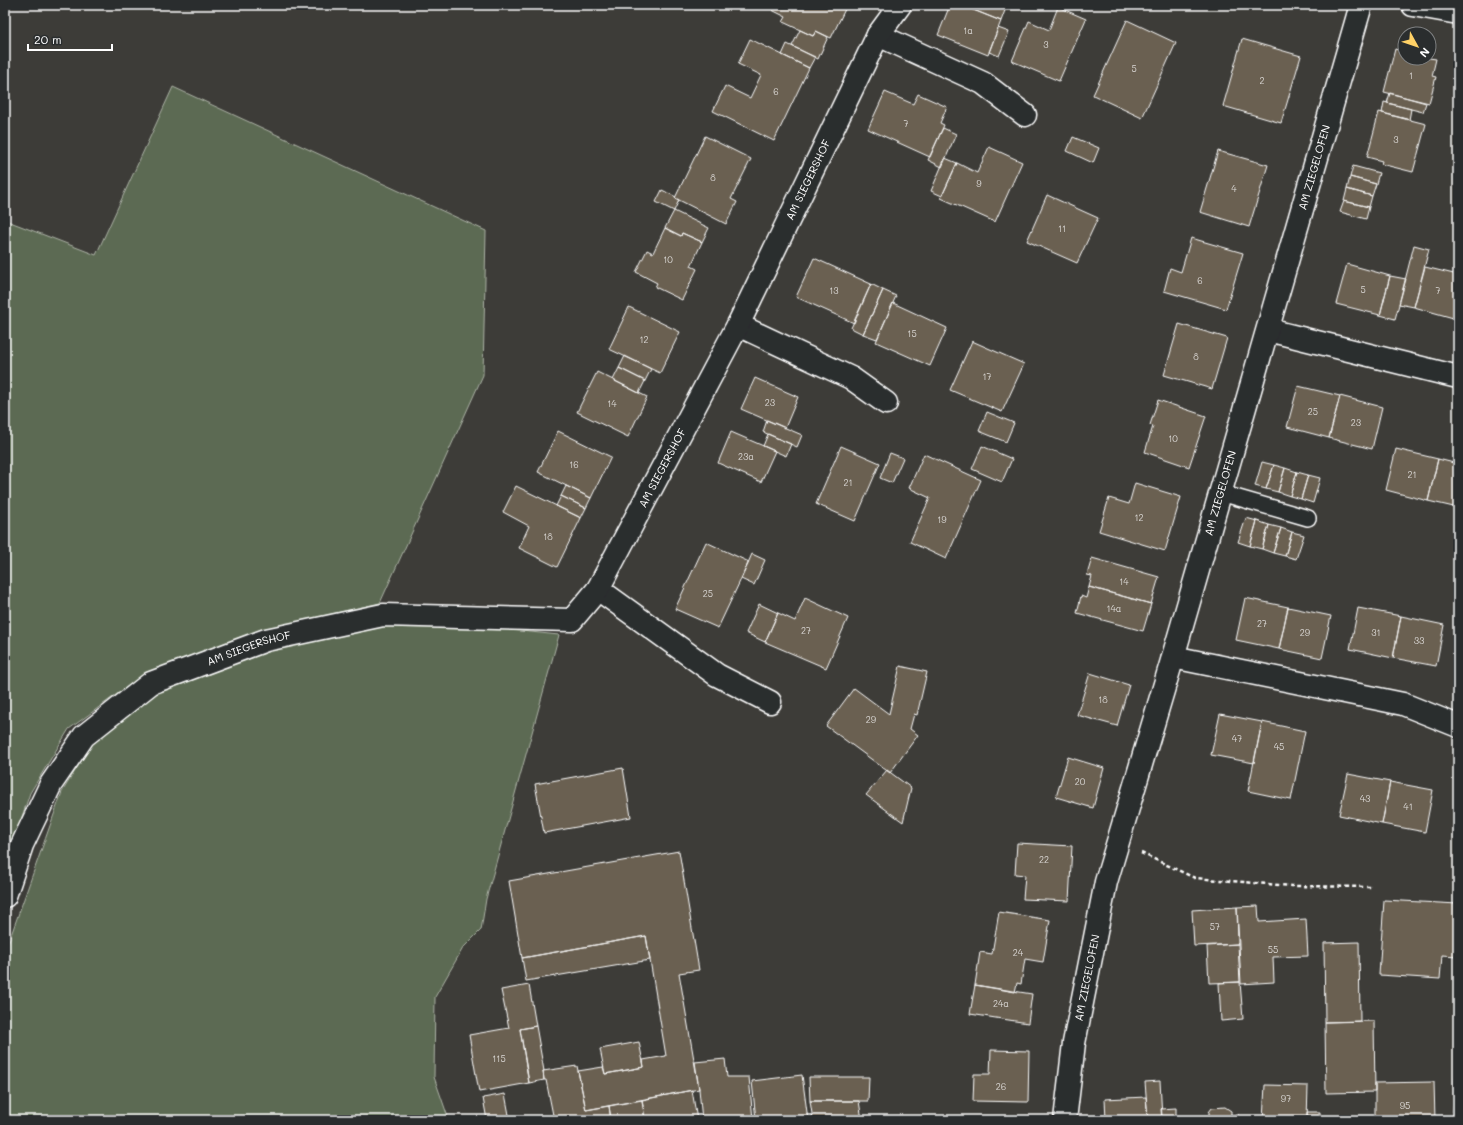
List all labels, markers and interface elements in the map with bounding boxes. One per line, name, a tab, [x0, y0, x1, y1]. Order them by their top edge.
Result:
house number: 1a	[963, 25, 973, 36]
scale bar	[28, 26, 112, 52]
north arrow	[1397, 26, 1437, 66]
text: 20 m	[34, 31, 62, 47]
house number: 3	[1043, 39, 1049, 50]
text: N	[1417, 45, 1433, 61]
house number: 5	[1131, 63, 1137, 74]
house number: 1	[1409, 70, 1413, 81]
house number: 2	[1259, 75, 1265, 86]
house number: 6	[773, 86, 779, 97]
house number: 7	[903, 118, 909, 129]
street label: AM ZIEGELOFEN	[1294, 123, 1333, 212]
house number: 3	[1393, 134, 1399, 145]
street label: AM SIEGERSHOF	[782, 137, 833, 222]
house number: 8	[710, 172, 716, 183]
house number: 9	[976, 178, 982, 189]
house number: 4	[1231, 183, 1237, 194]
house number: 11	[1058, 223, 1066, 234]
house number: 10	[663, 254, 673, 265]
house number: 6	[1197, 275, 1203, 286]
house number: 5	[1360, 284, 1366, 295]
house number: 13	[829, 285, 839, 296]
house number: 7	[1435, 285, 1441, 296]
house number: 15	[907, 328, 917, 339]
house number: 12	[639, 334, 649, 345]
house number: 8	[1193, 351, 1199, 362]
house number: 17	[982, 371, 992, 382]
house number: 23	[765, 397, 775, 408]
house number: 14	[607, 398, 617, 409]
house number: 25	[1308, 406, 1318, 417]
house number: 23	[1351, 417, 1361, 428]
street label: AM SIEGERSHOF	[635, 425, 689, 510]
house number: 10	[1168, 433, 1178, 444]
street label: AM ZIEGELOFEN	[1200, 449, 1239, 537]
house number: 23a	[738, 451, 754, 462]
house number: 16	[569, 459, 579, 470]
house number: 21	[1407, 469, 1417, 480]
house number: 21	[843, 477, 853, 488]
house number: 12	[1134, 512, 1144, 523]
house number: 19	[937, 514, 947, 525]
house number: 18	[543, 531, 553, 542]
house number: 14	[1119, 576, 1129, 587]
house number: 25	[703, 588, 713, 599]
house number: 14a	[1107, 603, 1122, 614]
house number: 27	[1257, 618, 1267, 629]
house number: 27	[801, 625, 811, 636]
street label: AM SIEGERSHOF	[205, 627, 292, 668]
house number: 29	[1300, 627, 1311, 638]
house number: 31	[1371, 627, 1381, 638]
house number: 33	[1414, 635, 1424, 646]
house number: 18	[1098, 694, 1108, 705]
house number: 29	[866, 714, 877, 725]
house number: 47	[1232, 733, 1242, 744]
house number: 45	[1274, 741, 1284, 752]
house number: 20	[1075, 776, 1086, 787]
house number: 43	[1360, 793, 1370, 804]
house number: 41	[1403, 801, 1413, 812]
house number: 22	[1039, 854, 1049, 865]
house number: 57	[1210, 921, 1220, 932]
street label: AM ZIEGELOFEN	[1071, 933, 1102, 1022]
house number: 55	[1268, 944, 1278, 955]
house number: 24	[1013, 947, 1024, 958]
house number: 24a	[993, 998, 1009, 1009]
house number: 115	[492, 1053, 506, 1064]
house number: 26	[996, 1081, 1006, 1092]
house number: 97	[1281, 1093, 1291, 1104]
house number: 95	[1400, 1100, 1410, 1111]

